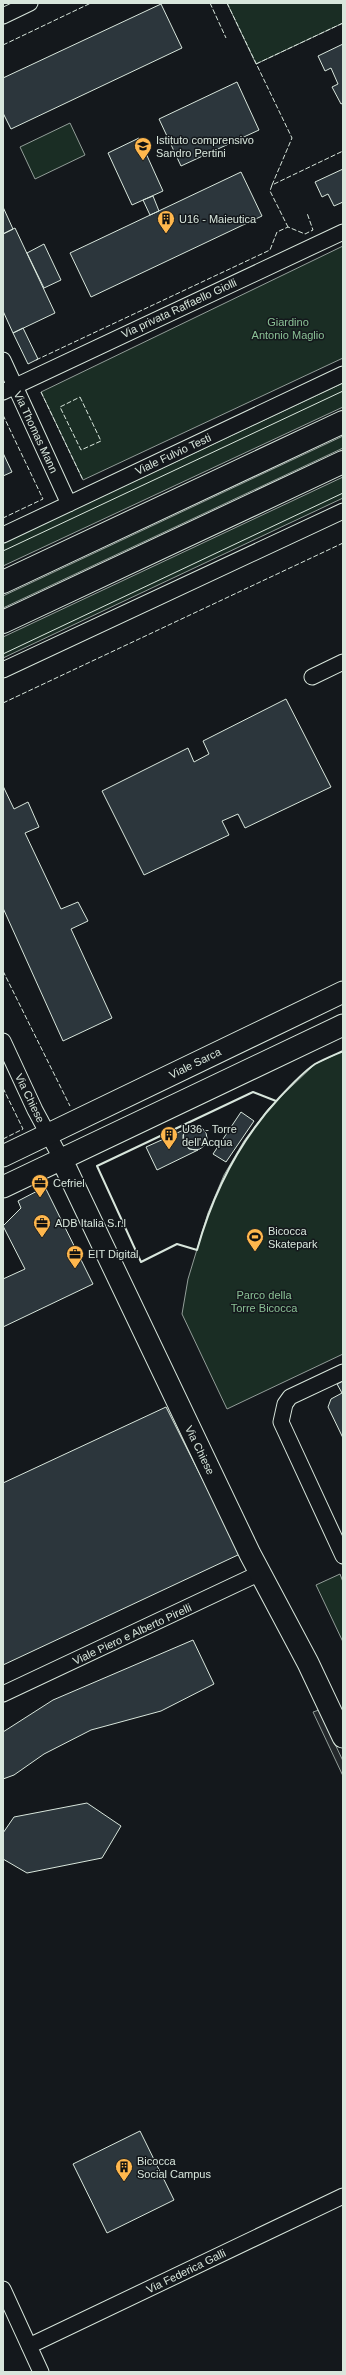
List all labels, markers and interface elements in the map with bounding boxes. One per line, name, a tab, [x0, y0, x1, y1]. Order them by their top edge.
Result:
place label: Istituto comprensivo Sandro Pertini	[156, 134, 254, 159]
school or university icon: Istituto comprensivo Sandro Pertini	[133, 136, 153, 161]
building icon: U16 - Maieutica	[156, 209, 176, 234]
place label: U16 - Maieutica	[179, 213, 257, 225]
street label: Via privata Raffaello Giolli	[120, 276, 238, 340]
park label: Giardino Antonio Maglio	[252, 316, 324, 341]
street label: Via Thomas Mann	[12, 389, 60, 475]
street label: Viale Fulvio Testi	[133, 431, 213, 477]
street label: Viale Sarca	[167, 1045, 224, 1081]
street label: Via Chiese	[13, 1072, 47, 1124]
place label: U36 - Torre dell'Acqua	[182, 1123, 237, 1148]
building icon: U36 - Torre dell'Acqua	[159, 1125, 179, 1150]
office icon: Cefriel	[30, 1173, 50, 1198]
place label: Cefriel	[53, 1177, 85, 1189]
office icon: ADB Italia S.r.l	[32, 1213, 52, 1238]
place label: ADB Italia S.r.l	[55, 1217, 126, 1229]
place label: Bicocca Skatepark	[268, 1225, 318, 1250]
sports icon: Bicocca Skatepark	[245, 1227, 265, 1252]
office icon: EIT Digital	[65, 1244, 85, 1269]
place label: EIT Digital	[88, 1248, 139, 1260]
park label: Parco della Torre Bicocca	[231, 1289, 298, 1314]
street label: Via Chiese	[183, 1424, 217, 1476]
street label: Viale Piero e Alberto Pirelli	[71, 1601, 193, 1667]
place label: Bicocca Social Campus	[137, 2155, 211, 2180]
building icon: Bicocca Social Campus	[114, 2157, 134, 2182]
street label: Via Federica Galli	[144, 2247, 228, 2295]

